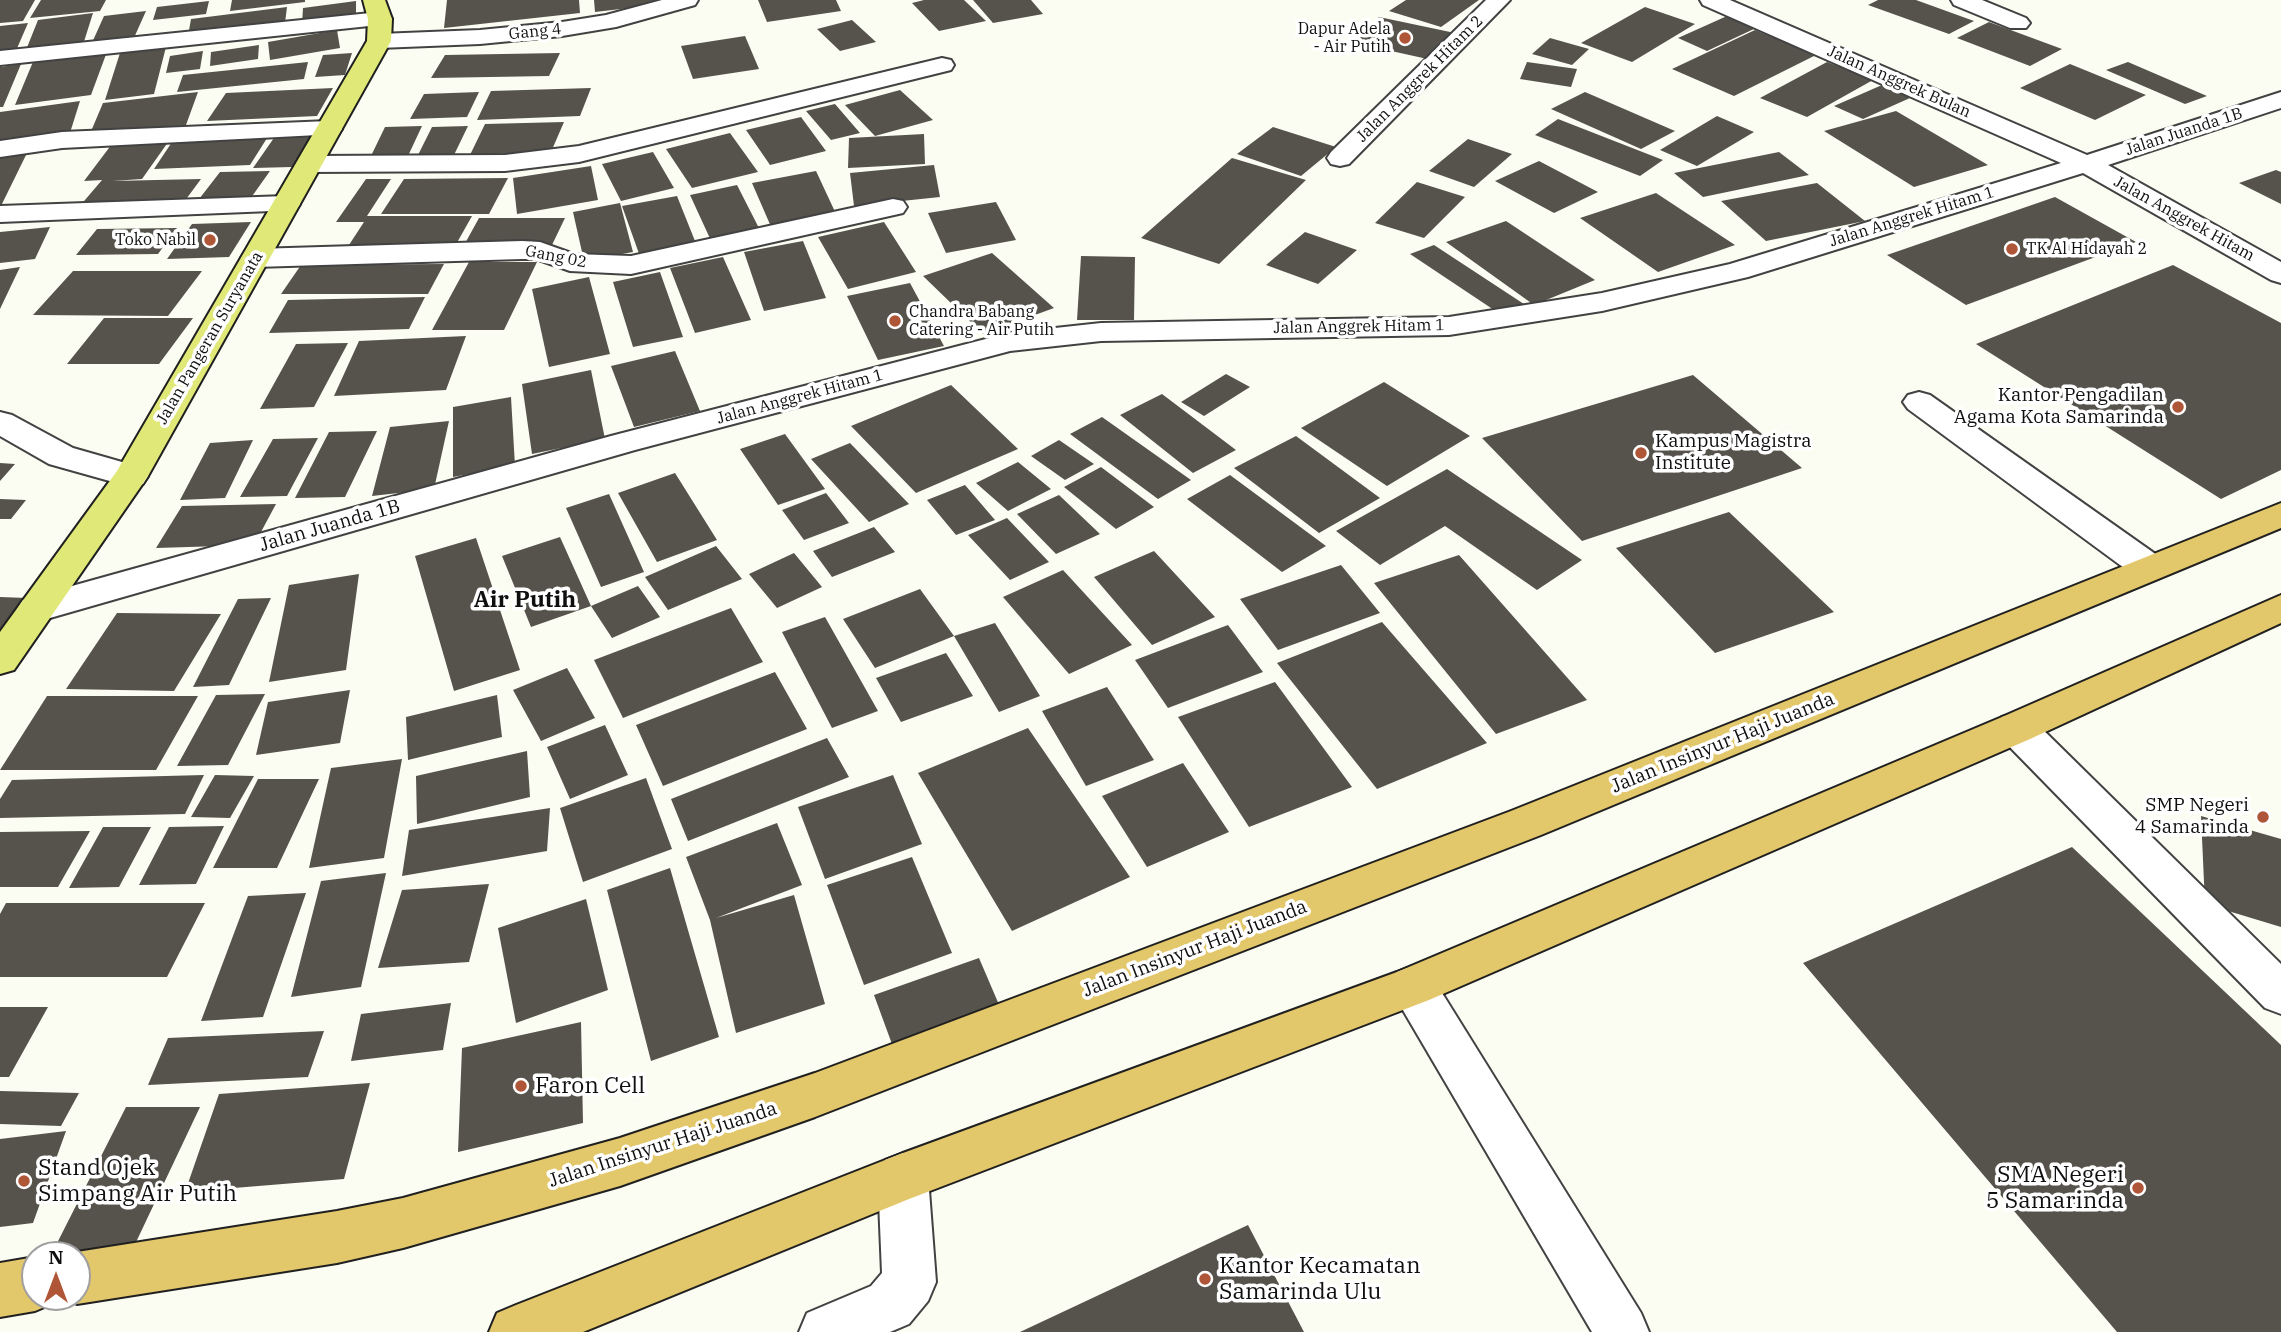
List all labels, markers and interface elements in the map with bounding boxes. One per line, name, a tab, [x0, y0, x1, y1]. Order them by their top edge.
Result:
street label: Jalan Anggrek Hitam 2	[1353, 12, 1487, 146]
place label: Dapur Adela - Air Putih	[1298, 19, 1391, 57]
street label: Gang 4	[508, 20, 562, 44]
marker: Dapur Adela - Air Putih	[1397, 30, 1413, 46]
street label: Jalan Anggrek Bulan	[1824, 42, 1974, 122]
street label: Jalan Juanda 1B	[2123, 104, 2245, 160]
street label: Jalan Anggrek Hitam	[2110, 172, 2258, 266]
street label: Jalan Anggrek Hitam 1	[1827, 183, 1997, 251]
place label: Toko Nabil	[115, 230, 196, 250]
marker: Toko Nabil	[202, 232, 218, 248]
place label: TK Al Hidayah 2	[2026, 239, 2147, 259]
marker: TK Al Hidayah 2	[2004, 241, 2020, 257]
street label: Gang 02	[524, 242, 588, 272]
street label: Jalan Pangeran Suryanata	[153, 248, 267, 428]
place label: Chandra Babang Catering - Air Putih	[909, 302, 1054, 340]
marker: Chandra Babang Catering - Air Putih	[887, 313, 903, 329]
street label: Jalan Anggrek Hitam 1	[1273, 316, 1445, 338]
street label: Jalan Anggrek Hitam 1	[715, 366, 885, 428]
place label: Kantor Pengadilan Agama Kota Samarinda	[1954, 385, 2164, 429]
marker: Kantor Pengadilan Agama Kota Samarinda	[2170, 399, 2186, 415]
place label: Kampus Magistra Institute	[1655, 431, 1812, 475]
marker: Kampus Magistra Institute	[1633, 445, 1649, 461]
street label: Jalan Juanda 1B	[257, 495, 403, 557]
district label: Air Putih	[474, 586, 576, 614]
street label: Jalan Insinyur Haji Juanda	[1608, 688, 1838, 798]
place label: SMP Negeri 4 Samarinda	[2135, 795, 2249, 839]
marker: SMP Negeri 4 Samarinda	[2255, 809, 2271, 825]
street label: Jalan Insinyur Haji Juanda	[1080, 896, 1310, 1002]
place label: Faron Cell	[535, 1072, 645, 1100]
marker: Faron Cell	[513, 1078, 529, 1094]
street label: Jalan Insinyur Haji Juanda	[546, 1097, 780, 1193]
place label: Stand Ojek Simpang Air Putih	[38, 1154, 237, 1208]
place label: SMA Negeri 5 Samarinda	[1986, 1161, 2124, 1215]
marker: Stand Ojek Simpang Air Putih	[16, 1173, 32, 1189]
marker: SMA Negeri 5 Samarinda	[2130, 1180, 2146, 1196]
north arrow	[21, 1241, 91, 1311]
text: N	[48, 1245, 64, 1269]
place label: Kantor Kecamatan Samarinda Ulu	[1219, 1252, 1421, 1306]
marker: Kantor Kecamatan Samarinda Ulu	[1197, 1271, 1213, 1287]

